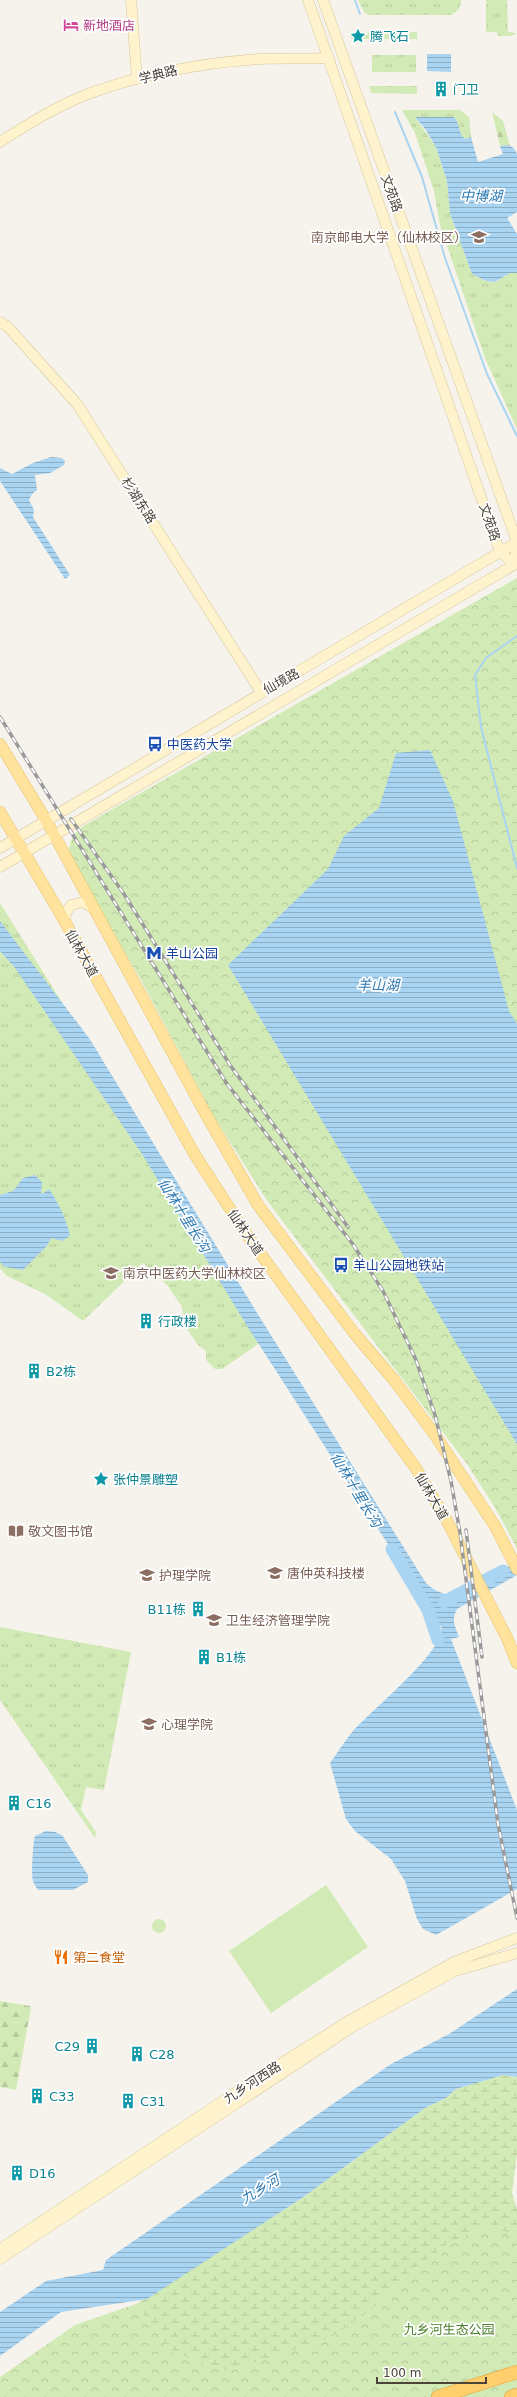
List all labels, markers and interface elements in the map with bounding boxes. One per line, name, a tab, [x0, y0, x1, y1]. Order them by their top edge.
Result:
hotel icon: 新地酒店	[62, 16, 80, 34]
place label: 新地酒店	[83, 18, 135, 33]
place icon: 腾飞石	[349, 27, 367, 45]
place label: 腾飞石	[370, 29, 409, 44]
street label: 学典路	[137, 62, 179, 86]
building icon: 门卫	[432, 80, 450, 98]
place label: 门卫	[453, 82, 479, 97]
street label: 文苑路	[378, 172, 405, 214]
water label: 中博湖	[460, 188, 504, 204]
school or university icon: 南京邮电大学（仙林校区）	[470, 228, 488, 246]
place label: 南京邮电大学（仙林校区）	[311, 230, 467, 245]
street label: 杉湖东路	[118, 474, 159, 526]
street label: 文苑路	[476, 501, 503, 543]
street label: 仙境路	[261, 665, 302, 697]
bus stop icon: 中医药大学	[146, 735, 164, 753]
place label: 中医药大学	[167, 737, 232, 752]
street label: 仙林大道	[62, 927, 101, 980]
metro station icon: 羊山公园	[145, 944, 163, 962]
place label: 羊山公园	[166, 946, 218, 961]
water label: 羊山湖	[357, 977, 401, 993]
water label: 仙林十里长沟	[155, 1175, 214, 1257]
street label: 仙林大道	[225, 1207, 266, 1258]
bus stop icon: 羊山公园地铁站	[332, 1256, 350, 1274]
place label: 羊山公园地铁站	[353, 1258, 444, 1273]
school or university icon: 南京中医药大学仙林校区	[102, 1264, 120, 1282]
place label: 南京中医药大学仙林校区	[123, 1266, 266, 1281]
building icon: 行政楼	[137, 1312, 155, 1330]
place label: 行政楼	[158, 1314, 197, 1329]
building icon: B2栋	[25, 1362, 43, 1380]
place label: B2栋	[46, 1364, 76, 1379]
water label: 仙林十里长沟	[328, 1450, 386, 1532]
place icon: 张仲景雕塑	[92, 1470, 110, 1488]
street label: 仙林大道	[412, 1470, 451, 1523]
place label: 张仲景雕塑	[113, 1472, 178, 1487]
library icon: 敬文图书馆	[7, 1522, 25, 1540]
place label: 敬文图书馆	[28, 1524, 93, 1539]
school or university icon: 唐仲英科技楼	[266, 1564, 284, 1582]
school or university icon: 护理学院	[138, 1566, 156, 1584]
place label: 唐仲英科技楼	[287, 1566, 365, 1581]
place label: 护理学院	[159, 1568, 211, 1583]
building icon: B11栋	[189, 1600, 207, 1618]
place label: B11栋	[148, 1602, 186, 1617]
school or university icon: 卫生经济管理学院	[205, 1611, 223, 1629]
place label: 卫生经济管理学院	[226, 1613, 330, 1628]
building icon: B1栋	[195, 1648, 213, 1666]
place label: B1栋	[216, 1650, 246, 1665]
school or university icon: 心理学院	[140, 1715, 158, 1733]
place label: 心理学院	[161, 1717, 213, 1732]
building icon: C16	[5, 1794, 23, 1812]
place label: C16	[26, 1796, 52, 1811]
restaurant icon: 第二食堂	[52, 1948, 70, 1966]
place label: 第二食堂	[73, 1950, 125, 1965]
building icon: C29	[83, 2037, 101, 2055]
place label: C29	[54, 2039, 80, 2054]
building icon: C28	[128, 2045, 146, 2063]
place label: C28	[149, 2047, 175, 2062]
street label: 九乡河西路	[221, 2058, 284, 2106]
building icon: C33	[28, 2087, 46, 2105]
place label: C33	[49, 2089, 75, 2104]
building icon: C31	[119, 2092, 137, 2110]
place label: C31	[140, 2094, 166, 2109]
building icon: D16	[8, 2164, 26, 2182]
place label: D16	[29, 2166, 56, 2181]
water label: 九乡河	[238, 2170, 285, 2207]
park label: 九乡河生态公园	[403, 2322, 495, 2337]
scale bar	[377, 2359, 486, 2385]
text: 100 m	[383, 2366, 421, 2380]

